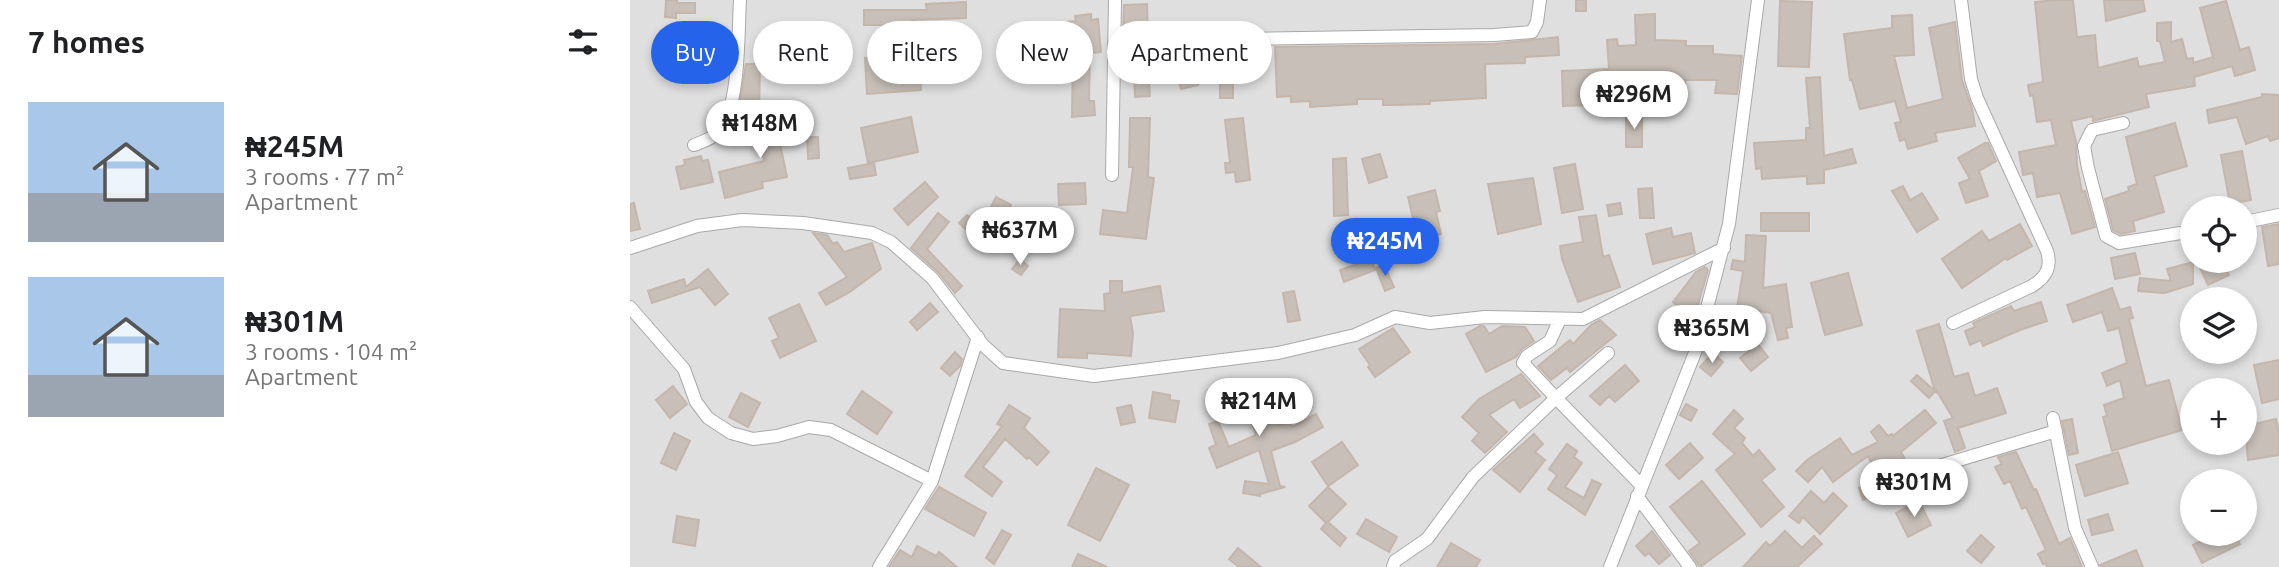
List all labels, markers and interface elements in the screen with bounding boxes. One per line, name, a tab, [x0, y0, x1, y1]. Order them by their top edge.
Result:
chip: Buy	[651, 21, 739, 84]
chip: Rent	[753, 21, 853, 84]
chip: Filters	[867, 21, 982, 84]
chip: New	[996, 21, 1093, 84]
chip: Apartment	[1107, 21, 1272, 84]
icon: filters	[564, 23, 602, 61]
text: 7 homes	[28, 25, 145, 59]
pin: ₦296M	[1585, 72, 1683, 131]
text: ₦296M	[1596, 81, 1672, 106]
pin: ₦148M	[711, 100, 809, 160]
text: ₦148M	[722, 110, 798, 135]
text: ₦245M	[245, 129, 344, 163]
icon: home	[84, 130, 168, 214]
text: 3 rooms · 77 m²	[245, 164, 404, 189]
text: Apartment	[245, 189, 358, 214]
map controls	[2180, 196, 2257, 546]
button: locate	[2180, 196, 2257, 273]
pin: ₦637M	[971, 208, 1069, 267]
text: ₦637M	[982, 217, 1058, 242]
pin: ₦245M	[1336, 218, 1434, 278]
text: ₦245M	[1347, 228, 1423, 253]
button: layers	[2180, 287, 2257, 364]
text: ₦301M	[245, 304, 344, 338]
icon: home	[84, 305, 168, 389]
pin: ₦365M	[1663, 306, 1761, 365]
text: ₦365M	[1674, 315, 1750, 340]
text: 3 rooms · 104 m²	[245, 339, 417, 364]
text: Apartment	[245, 364, 358, 389]
pin: ₦214M	[1210, 378, 1308, 438]
button: +	[2180, 378, 2257, 455]
text: ₦214M	[1221, 388, 1297, 413]
pin: ₦301M	[1865, 460, 1963, 519]
text: ₦301M	[1876, 469, 1952, 494]
button: −	[2180, 469, 2257, 546]

